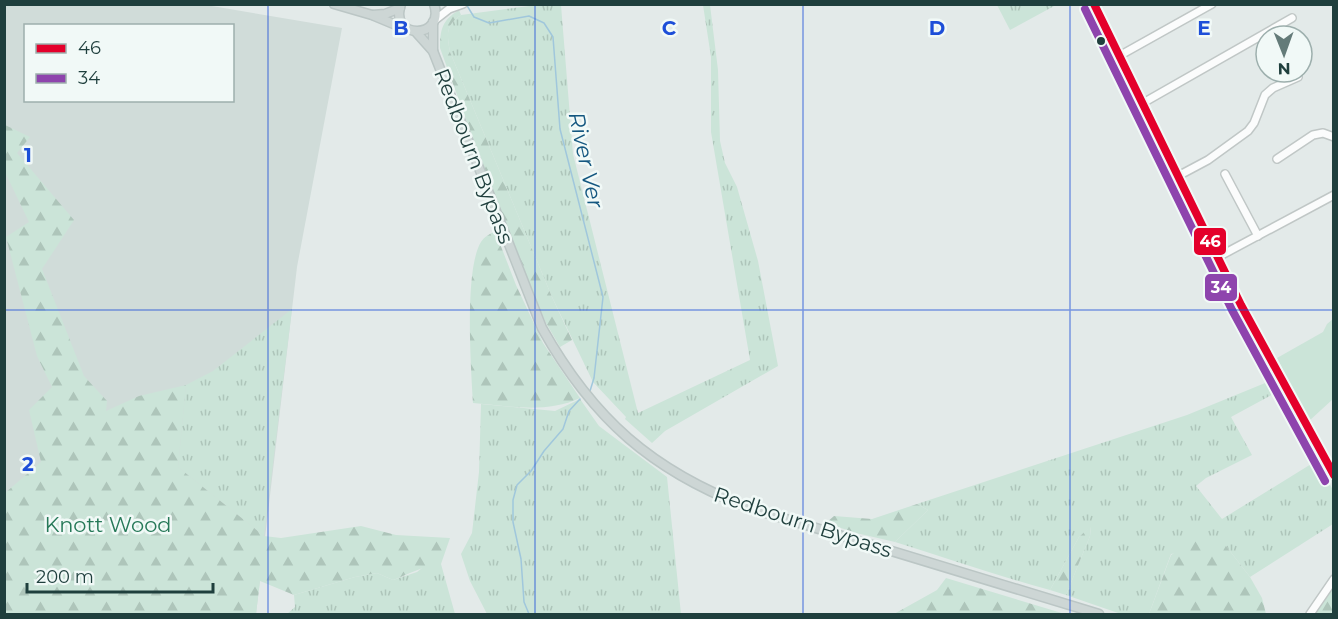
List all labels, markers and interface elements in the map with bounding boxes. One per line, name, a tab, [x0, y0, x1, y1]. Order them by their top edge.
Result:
text: B	[393, 16, 409, 40]
text: C	[662, 16, 677, 40]
text: D	[929, 16, 945, 40]
text: E	[1197, 16, 1211, 40]
legend	[24, 24, 234, 102]
north arrow	[1254, 24, 1314, 84]
unlabelled marker	[1095, 35, 1107, 47]
text: 46	[78, 37, 101, 59]
text: N	[1278, 59, 1291, 78]
street label: Redbourn Bypass	[429, 65, 519, 247]
text: 34	[78, 67, 100, 89]
water label: River Ver	[563, 109, 610, 212]
text: 1	[24, 143, 32, 167]
line badge: 46	[1193, 227, 1227, 256]
text: 46	[1199, 232, 1221, 251]
line badge: 34	[1204, 273, 1238, 302]
text: 34	[1210, 278, 1231, 297]
text: 2	[22, 452, 34, 476]
street label: Redbourn Bypass	[711, 481, 895, 563]
park label: Knott Wood	[44, 512, 172, 537]
scale bar	[27, 556, 213, 594]
text: 200 m	[36, 566, 94, 588]

